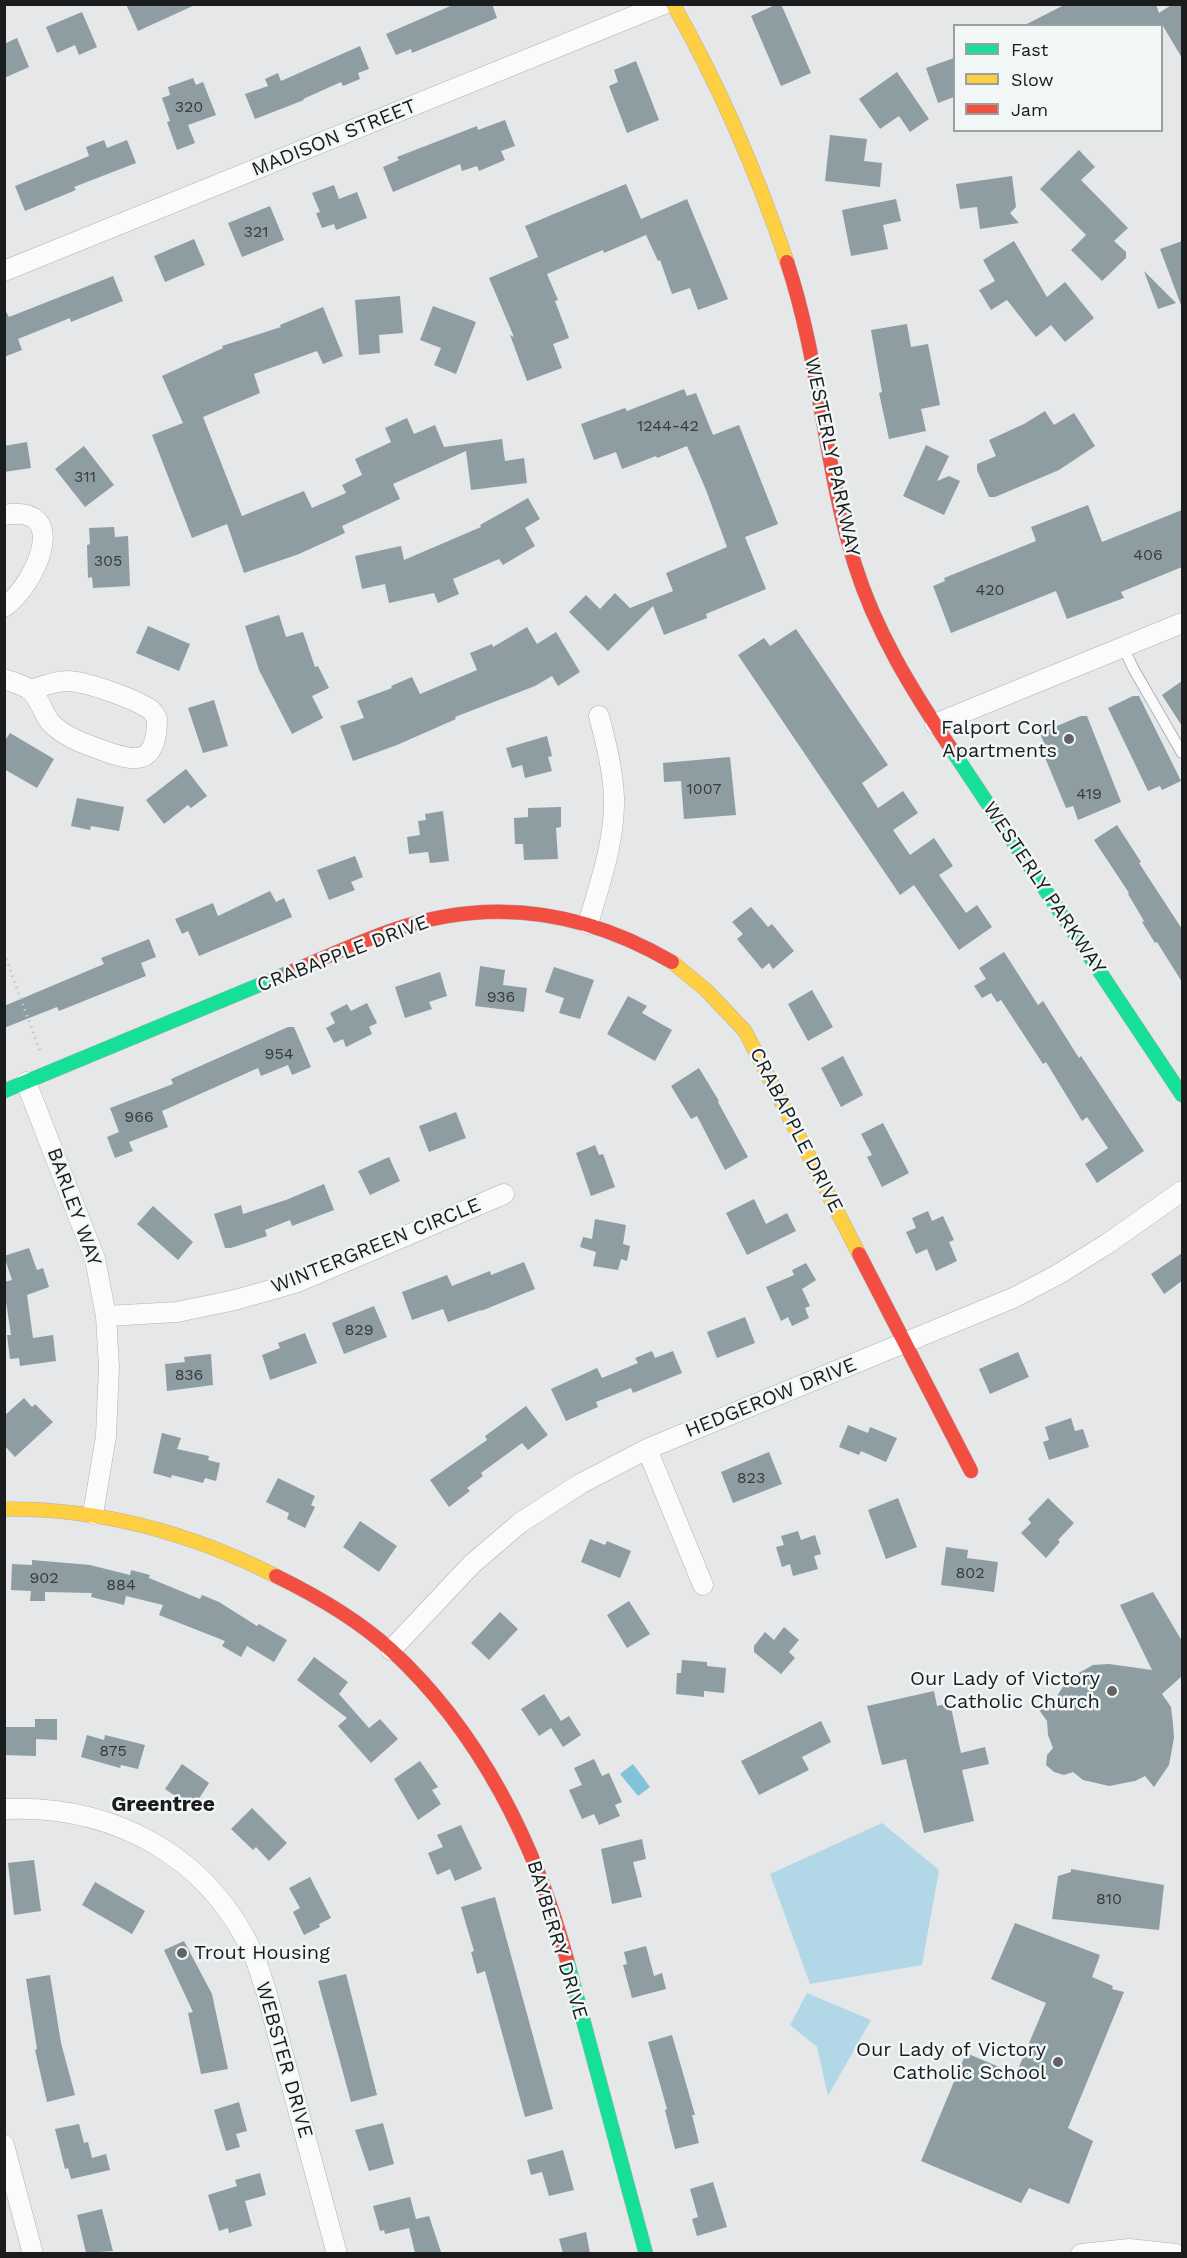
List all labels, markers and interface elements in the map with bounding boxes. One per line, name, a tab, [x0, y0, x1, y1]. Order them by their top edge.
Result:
legend	[953, 24, 1163, 132]
text: Fast	[1011, 39, 1048, 60]
text: Slow	[1011, 69, 1054, 90]
street label: MADISON STREET	[248, 94, 420, 182]
house number: 320	[175, 97, 203, 117]
text: Jam	[1011, 99, 1048, 120]
house number: 321	[244, 222, 268, 242]
street label: WESTERLY PARKWAY	[799, 355, 865, 559]
house number: 1244-42	[637, 416, 699, 436]
house number: 311	[74, 467, 96, 487]
house number: 406	[1133, 545, 1163, 565]
house number: 305	[94, 551, 122, 571]
house number: 420	[975, 580, 1005, 600]
place label: Falport Corl Apartments	[941, 716, 1057, 763]
marker: Falport Corl Apartments	[1062, 732, 1076, 746]
house number: 1007	[687, 779, 721, 799]
house number: 419	[1076, 784, 1102, 804]
street label: WESTERLY PARKWAY	[977, 797, 1111, 979]
street label: CRABAPPLE DRIVE	[254, 910, 432, 998]
house number: 936	[487, 987, 515, 1007]
house number: 954	[265, 1044, 293, 1064]
street label: CRABAPPLE DRIVE	[744, 1044, 848, 1216]
house number: 966	[124, 1107, 154, 1127]
street label: BARLEY WAY	[42, 1145, 106, 1269]
street label: WINTERGREEN CIRCLE	[268, 1193, 484, 1299]
house number: 829	[344, 1320, 374, 1340]
street label: HEDGEROW DRIVE	[682, 1353, 860, 1443]
house number: 836	[175, 1365, 203, 1385]
house number: 823	[737, 1468, 765, 1488]
house number: 802	[955, 1563, 985, 1583]
house number: 902	[29, 1568, 59, 1588]
house number: 884	[106, 1575, 136, 1595]
place label: Our Lady of Victory Catholic Church	[910, 1667, 1100, 1714]
marker: Our Lady of Victory Catholic Church	[1105, 1684, 1119, 1698]
house number: 875	[99, 1741, 127, 1761]
district label: Greentree	[111, 1792, 215, 1818]
street label: BAYBERRY DRIVE	[521, 1857, 593, 2023]
house number: 810	[1096, 1889, 1122, 1909]
place label: Trout Housing	[194, 1941, 330, 1965]
marker: Trout Housing	[175, 1946, 189, 1960]
street label: WEBSTER DRIVE	[250, 1979, 318, 2141]
place label: Our Lady of Victory Catholic School	[856, 2038, 1046, 2085]
marker: Our Lady of Victory Catholic School	[1051, 2055, 1065, 2069]

